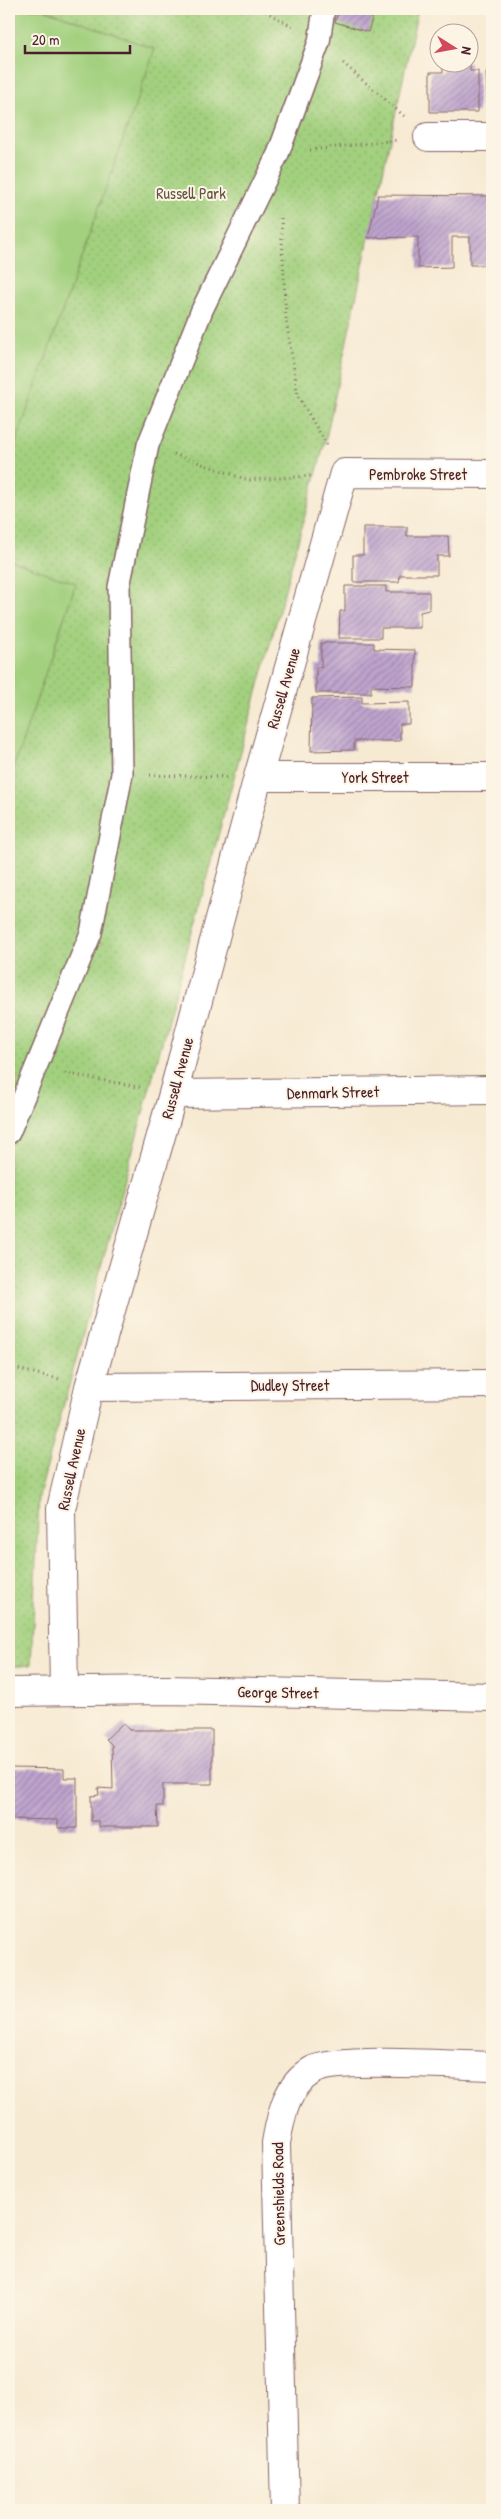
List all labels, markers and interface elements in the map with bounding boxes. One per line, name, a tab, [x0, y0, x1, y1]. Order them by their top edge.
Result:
scale bar	[25, 22, 130, 54]
north arrow	[428, 22, 478, 72]
text: 20 m	[32, 29, 59, 50]
text: N	[457, 45, 477, 57]
park label: Russell Park	[156, 182, 226, 204]
street label: Pembroke Street	[369, 463, 468, 485]
street label: Russell Avenue	[261, 644, 305, 731]
street label: York Street	[341, 766, 409, 788]
street label: Russell Avenue	[156, 1034, 199, 1121]
street label: Denmark Street	[287, 1080, 380, 1104]
street label: Dudley Street	[251, 1374, 330, 1396]
street label: Russell Avenue	[52, 1425, 91, 1512]
street label: George Street	[237, 1680, 319, 1704]
street label: Greenshields Road	[266, 2142, 290, 2246]

